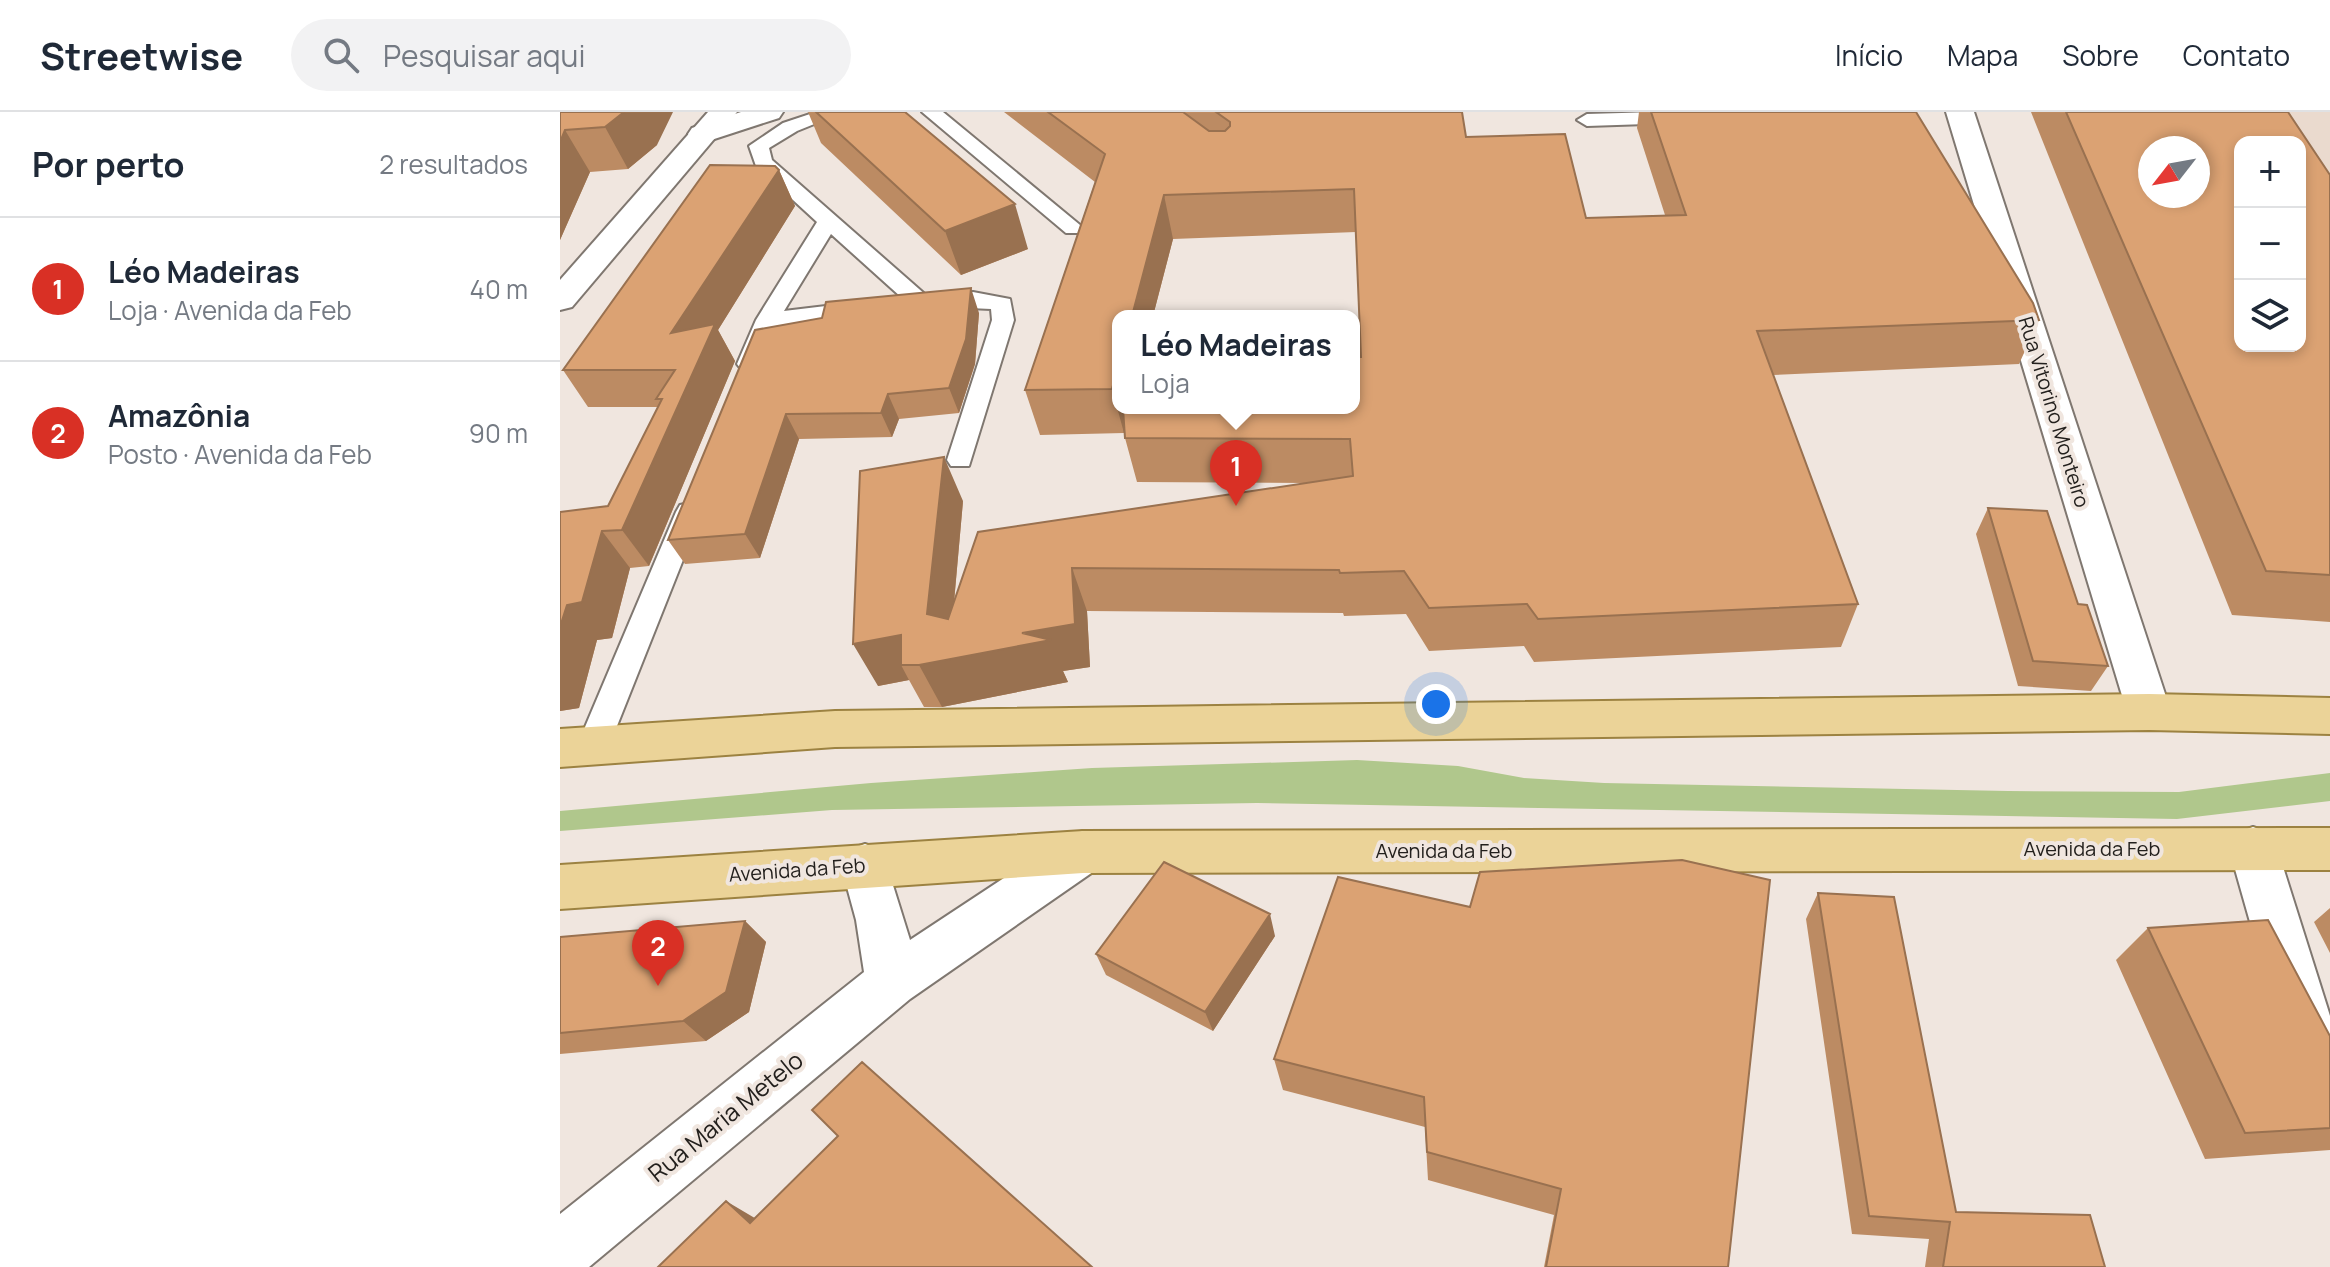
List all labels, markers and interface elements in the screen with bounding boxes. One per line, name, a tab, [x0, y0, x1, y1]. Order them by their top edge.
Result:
search box	[291, 19, 851, 91]
text: Streetwise	[40, 29, 243, 81]
icon: search	[319, 33, 363, 77]
text: Pesquisar aqui	[383, 35, 585, 76]
text: Início	[1835, 36, 1903, 74]
text: Mapa	[1947, 36, 2018, 74]
text: Sobre	[2062, 36, 2139, 74]
text: Contato	[2183, 36, 2290, 74]
north arrow	[2138, 136, 2210, 208]
map controls	[2234, 136, 2306, 352]
button: +	[2234, 136, 2306, 208]
text: Por perto	[32, 141, 185, 187]
text: 2 resultados	[379, 146, 528, 182]
button: −	[2234, 208, 2306, 280]
text: Léo Madeiras	[108, 251, 300, 292]
text: 1	[52, 271, 64, 307]
text: 40 m	[470, 271, 528, 307]
button: layers	[2234, 280, 2306, 352]
text: Loja · Avenida da Feb	[108, 292, 352, 328]
popup	[1112, 310, 1360, 414]
street label: Rua Vitorino Monteiro	[2013, 313, 2096, 511]
text: Léo Madeiras	[1140, 324, 1332, 365]
text: Loja	[1140, 365, 1190, 401]
text: Amazônia	[108, 395, 250, 436]
text: 2	[50, 415, 66, 451]
text: 90 m	[469, 415, 528, 451]
text: Posto · Avenida da Feb	[108, 436, 372, 472]
pin: 1	[1210, 440, 1262, 506]
your location	[1416, 684, 1456, 724]
street label: Avenida da Feb	[2024, 835, 2161, 862]
street label: Avenida da Feb	[1376, 837, 1513, 864]
street label: Avenida da Feb	[728, 851, 866, 888]
pin: 2	[632, 920, 684, 986]
street label: Rua Maria Metelo	[641, 1043, 809, 1189]

